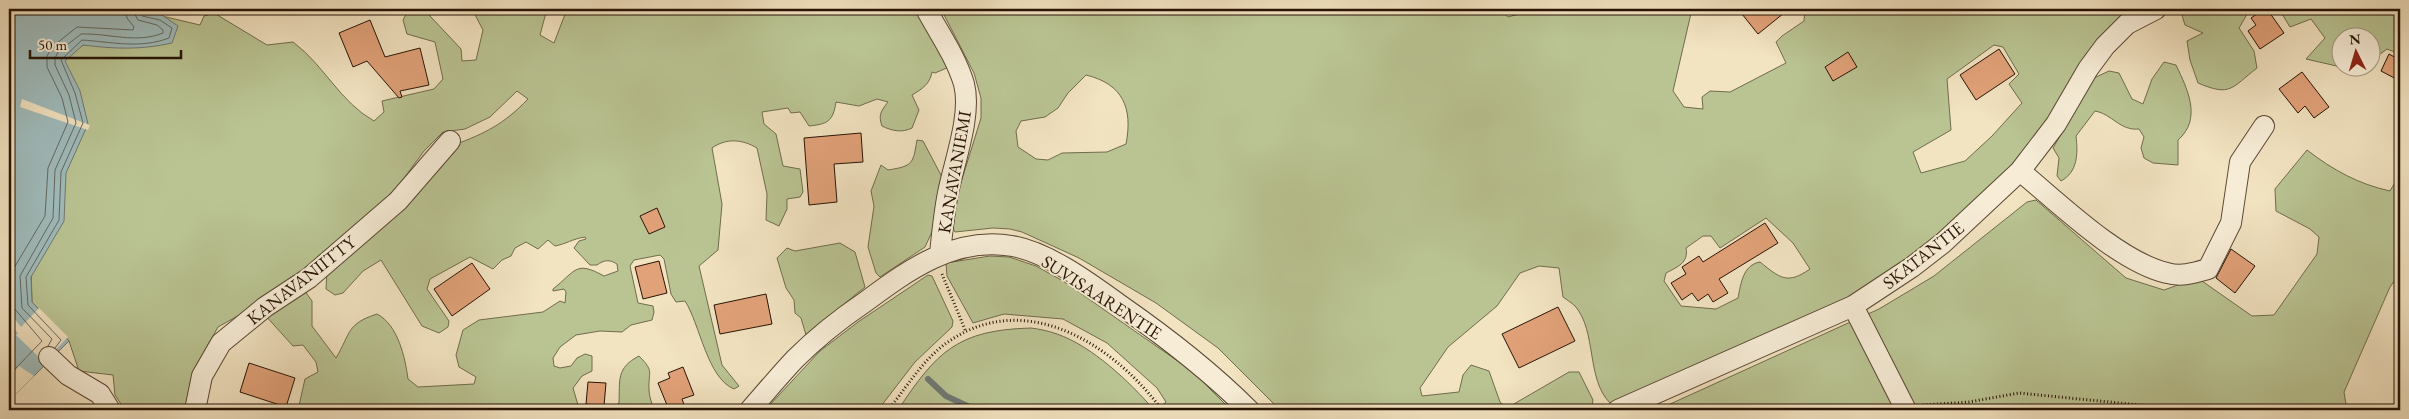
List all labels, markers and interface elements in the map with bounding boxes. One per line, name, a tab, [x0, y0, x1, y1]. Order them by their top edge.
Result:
scale bar	[30, 28, 181, 60]
north arrow	[2332, 28, 2382, 78]
text: N	[2348, 30, 2362, 49]
text: 50 m	[38, 35, 67, 54]
street label: KANAVANIEMI	[932, 109, 976, 235]
street label: SKATANTIE	[1878, 216, 1968, 294]
street label: KANAVANIITTY	[242, 229, 361, 330]
street label: SUVISAARENTIE	[1038, 250, 1166, 344]

